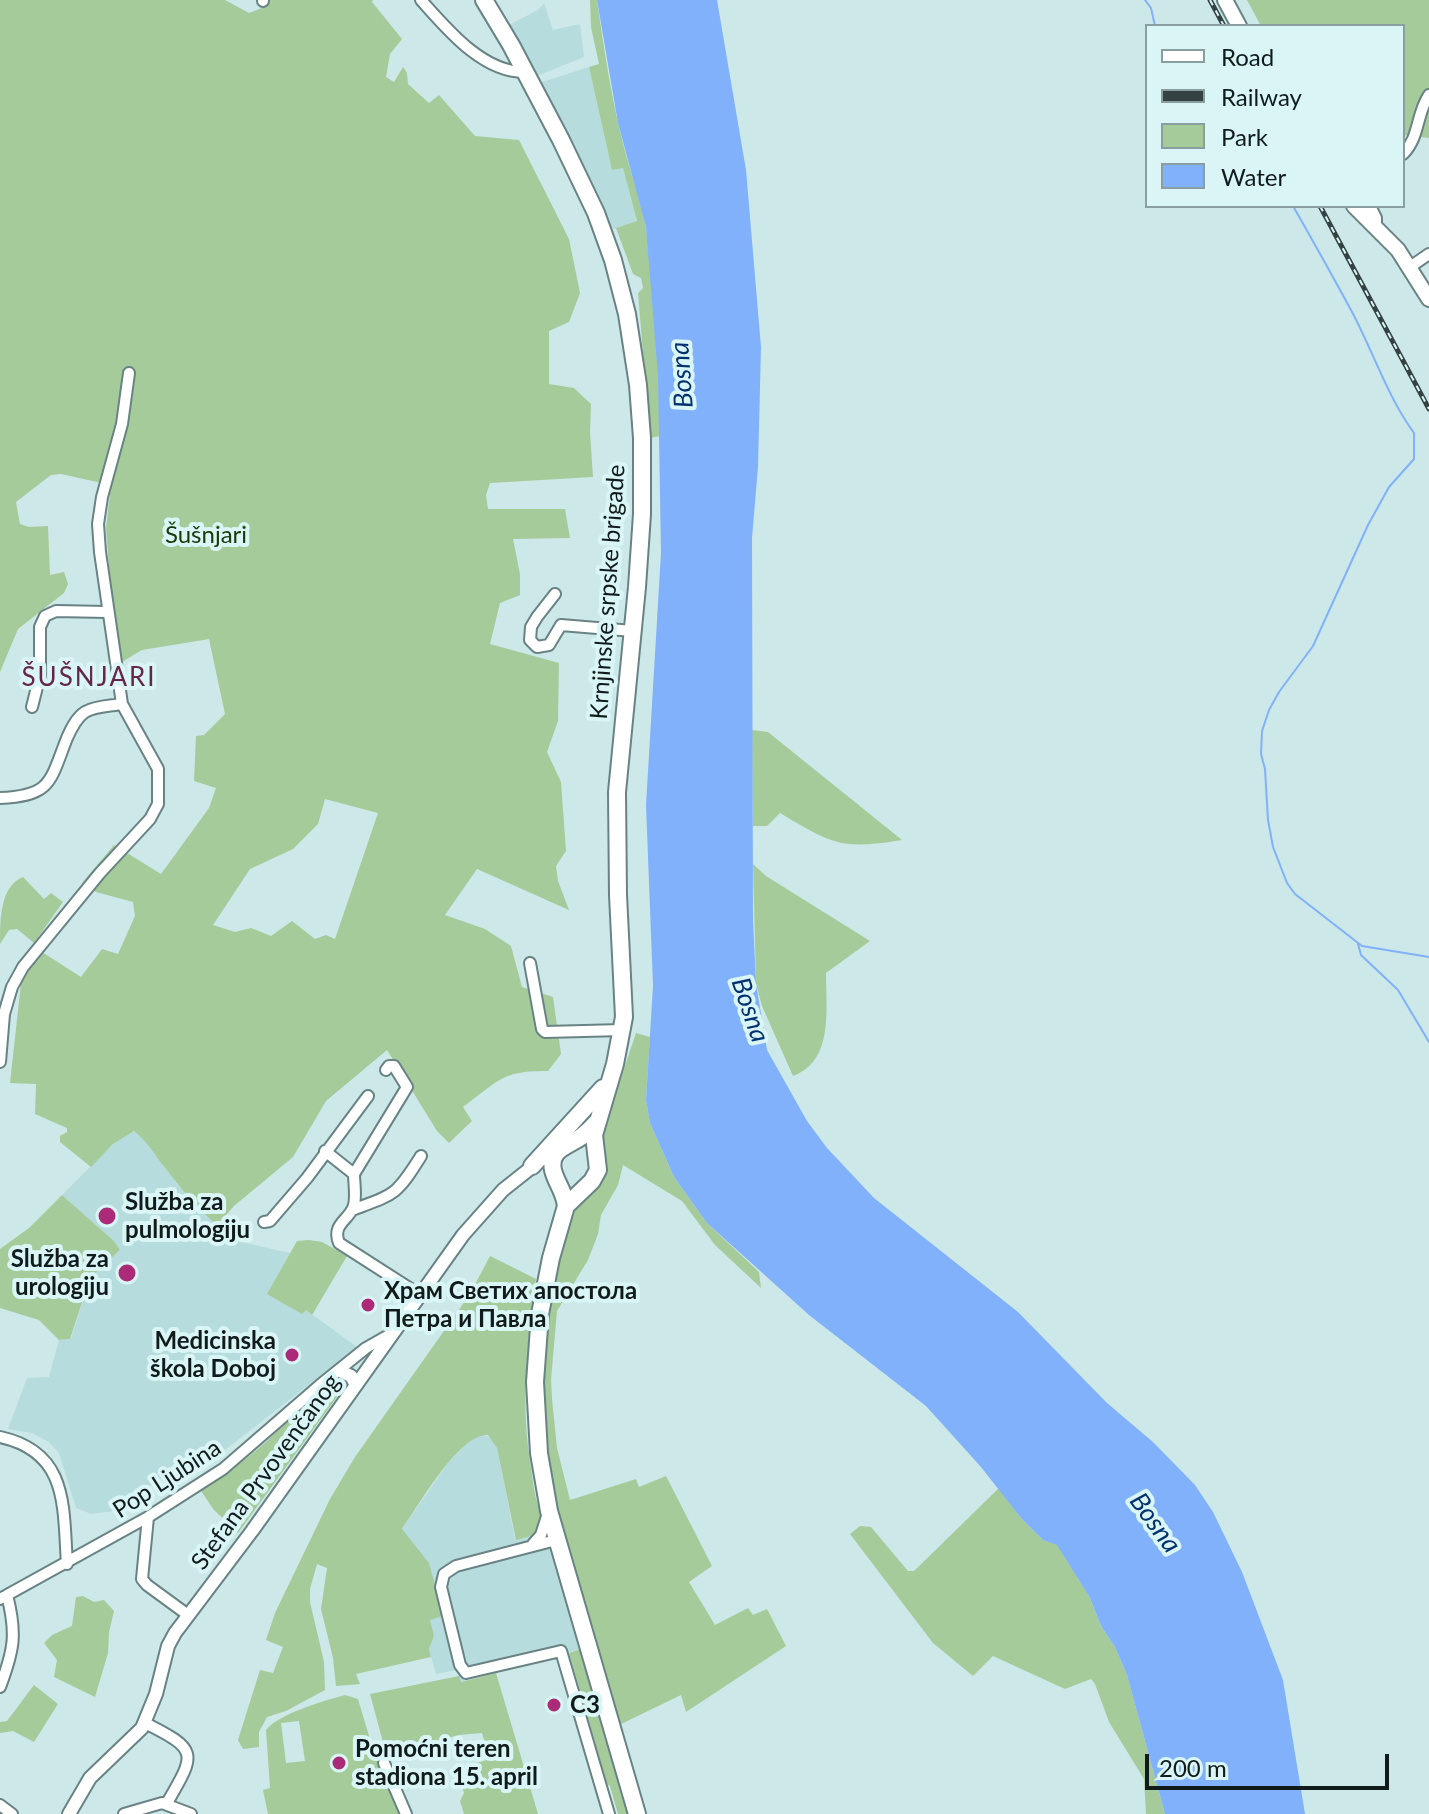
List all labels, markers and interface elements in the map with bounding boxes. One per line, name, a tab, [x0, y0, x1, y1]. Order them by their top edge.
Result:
legend	[1145, 24, 1405, 208]
text: Road	[1221, 42, 1274, 71]
text: Railway	[1221, 82, 1302, 111]
text: Park	[1221, 122, 1268, 151]
text: Water	[1221, 162, 1286, 191]
water label: Bosna	[664, 341, 700, 409]
street label: Krnjinske srpske brigade	[585, 464, 631, 720]
park label: Šušnjari	[165, 521, 247, 549]
district label: ŠUŠNJARI	[21, 662, 157, 694]
water label: Bosna	[724, 974, 776, 1046]
place label: Služba za pulmologiju	[125, 1188, 250, 1244]
marker: Služba za pulmologiju	[96, 1205, 118, 1227]
place label: Služba za urologiju	[11, 1245, 109, 1301]
marker: Služba za urologiju	[116, 1262, 138, 1284]
place label: Храм Светих апостола Петра и Павла	[384, 1277, 637, 1333]
marker: Храм Светих апостола Петра и Павла	[359, 1296, 377, 1314]
place label: Medicinska škola Doboj	[150, 1327, 276, 1383]
marker: Medicinska škola Doboj	[283, 1346, 301, 1364]
street label: Stefana Prvovenčanog	[185, 1369, 347, 1575]
street label: Pop Ljubina	[108, 1433, 226, 1525]
water label: Bosna	[1123, 1487, 1187, 1559]
place label: C3	[570, 1691, 600, 1719]
marker: C3	[545, 1696, 563, 1714]
place label: Pomoćni teren stadiona 15. april	[355, 1735, 538, 1791]
scale bar	[1149, 1738, 1393, 1788]
text: 200 m	[1159, 1753, 1227, 1782]
marker: Pomoćni teren stadiona 15. april	[330, 1754, 348, 1772]

